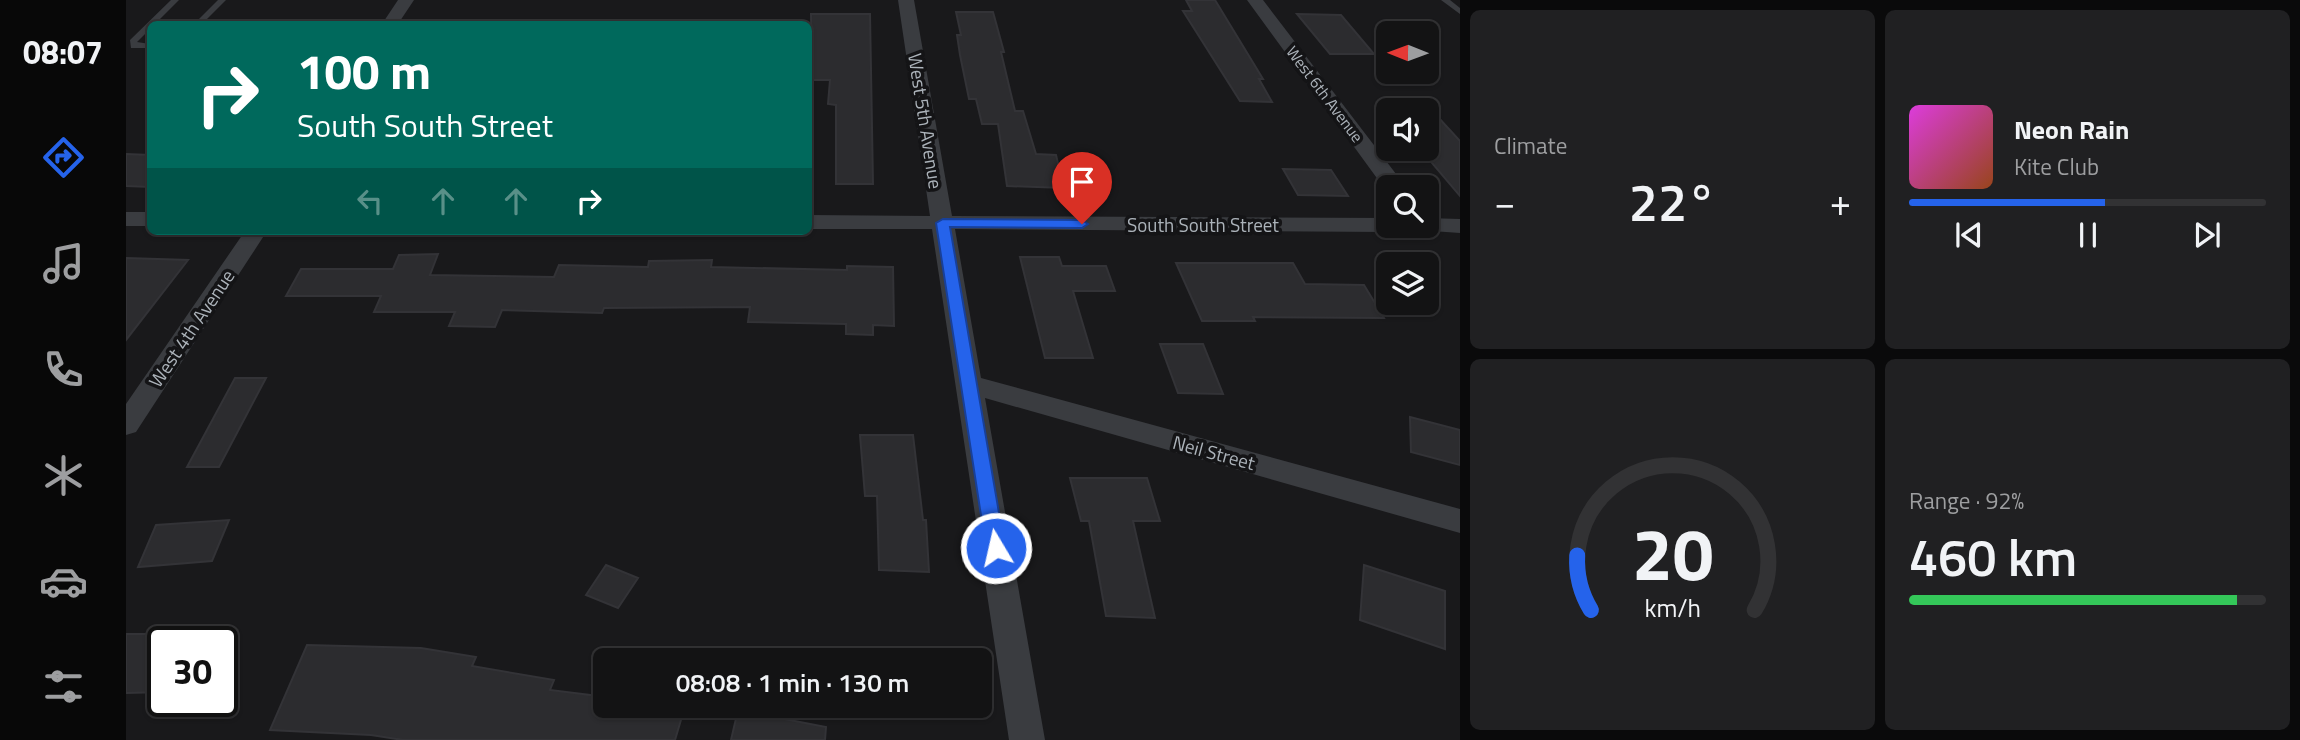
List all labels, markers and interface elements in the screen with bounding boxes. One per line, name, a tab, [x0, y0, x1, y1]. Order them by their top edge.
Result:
north arrow	[1376, 21, 1438, 84]
map controls	[1376, 21, 1439, 315]
text: 08:07	[23, 28, 103, 76]
text: 100 m	[297, 33, 431, 108]
street label: West 6th Avenue	[1281, 41, 1369, 147]
icon: right	[182, 49, 273, 140]
street label: West 5th Avenue	[901, 51, 951, 191]
button: sound	[1376, 98, 1439, 161]
text: South South Street	[297, 101, 553, 149]
text: Neon Rain	[2014, 110, 2129, 149]
text: Climate	[1494, 128, 1567, 163]
icon: directions	[39, 133, 88, 182]
text: Kite Club	[2014, 149, 2099, 184]
pin	[1052, 152, 1112, 224]
text: 22°	[1629, 162, 1716, 241]
icon: arrive	[1063, 163, 1101, 201]
text: −	[1494, 173, 1515, 231]
text: +	[1830, 173, 1851, 231]
button: search	[1376, 175, 1439, 238]
icon: left	[351, 182, 389, 220]
icon: ahead	[424, 182, 462, 220]
icon: ahead	[497, 182, 535, 220]
icon: right	[570, 182, 608, 220]
street label: South South Street	[1127, 210, 1279, 239]
icon: previous	[1950, 216, 1988, 254]
icon: pause	[2069, 216, 2107, 254]
icon: next	[2188, 216, 2226, 254]
icon: music	[39, 239, 88, 288]
button: layers	[1376, 252, 1439, 315]
street label: West 4th Avenue	[141, 263, 241, 393]
icon: phone	[39, 345, 88, 394]
street label: Neil Street	[1170, 427, 1259, 477]
icon: climate	[39, 451, 88, 500]
text: Range · 92%	[1909, 483, 2024, 518]
text: 20	[1632, 499, 1713, 609]
position arrow	[959, 511, 1033, 585]
text: 460 km	[1909, 517, 2077, 596]
icon: car	[39, 557, 88, 606]
text: km/h	[1644, 589, 1701, 627]
speed limit sign: 30	[147, 626, 238, 717]
icon: filters	[39, 662, 88, 711]
text: 08:08 · 1 min · 130 m	[676, 663, 909, 702]

